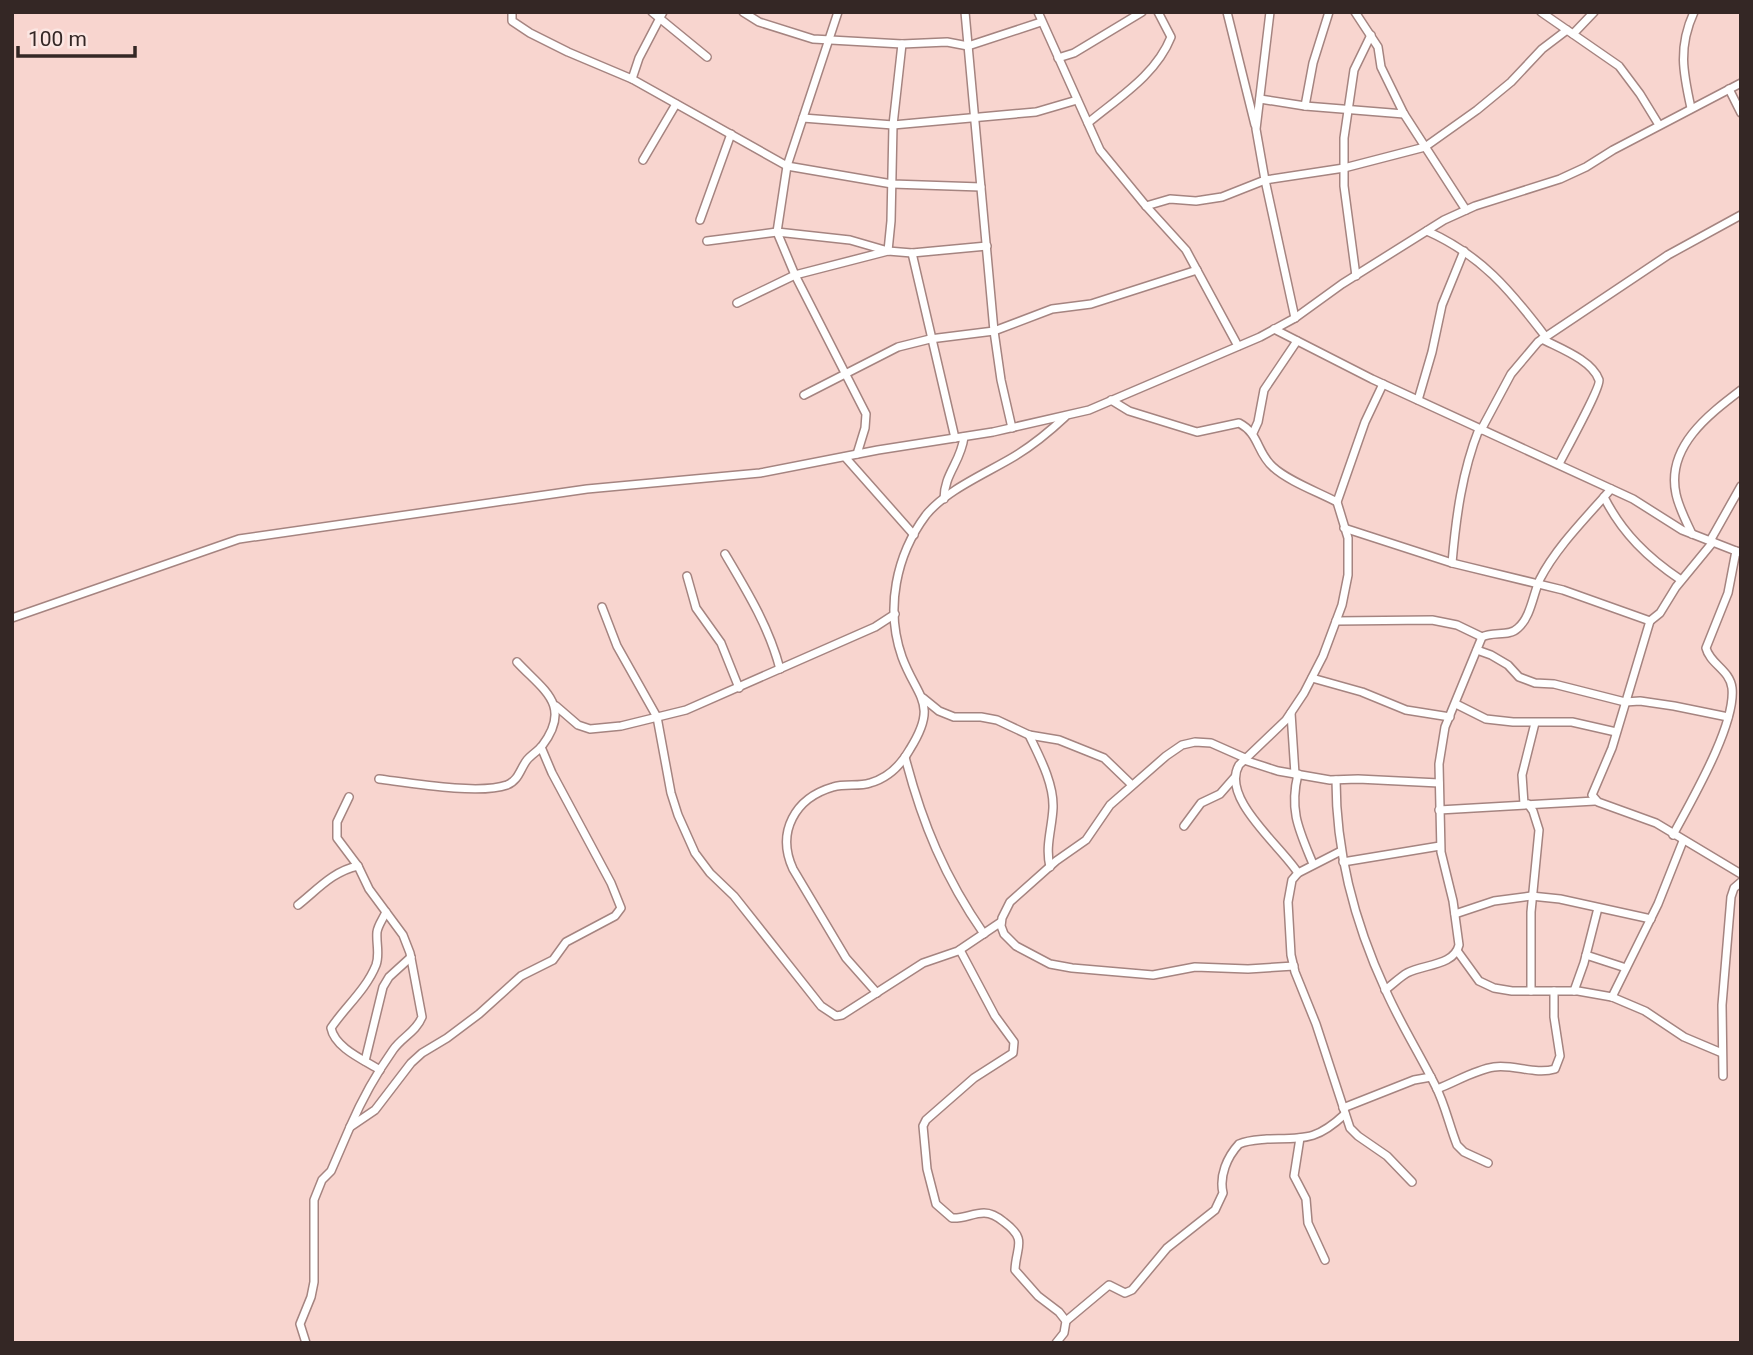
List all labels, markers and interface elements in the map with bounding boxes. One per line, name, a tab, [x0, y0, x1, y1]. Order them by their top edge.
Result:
scale bar	[18, 14, 135, 58]
text: 100 m	[28, 27, 87, 51]

